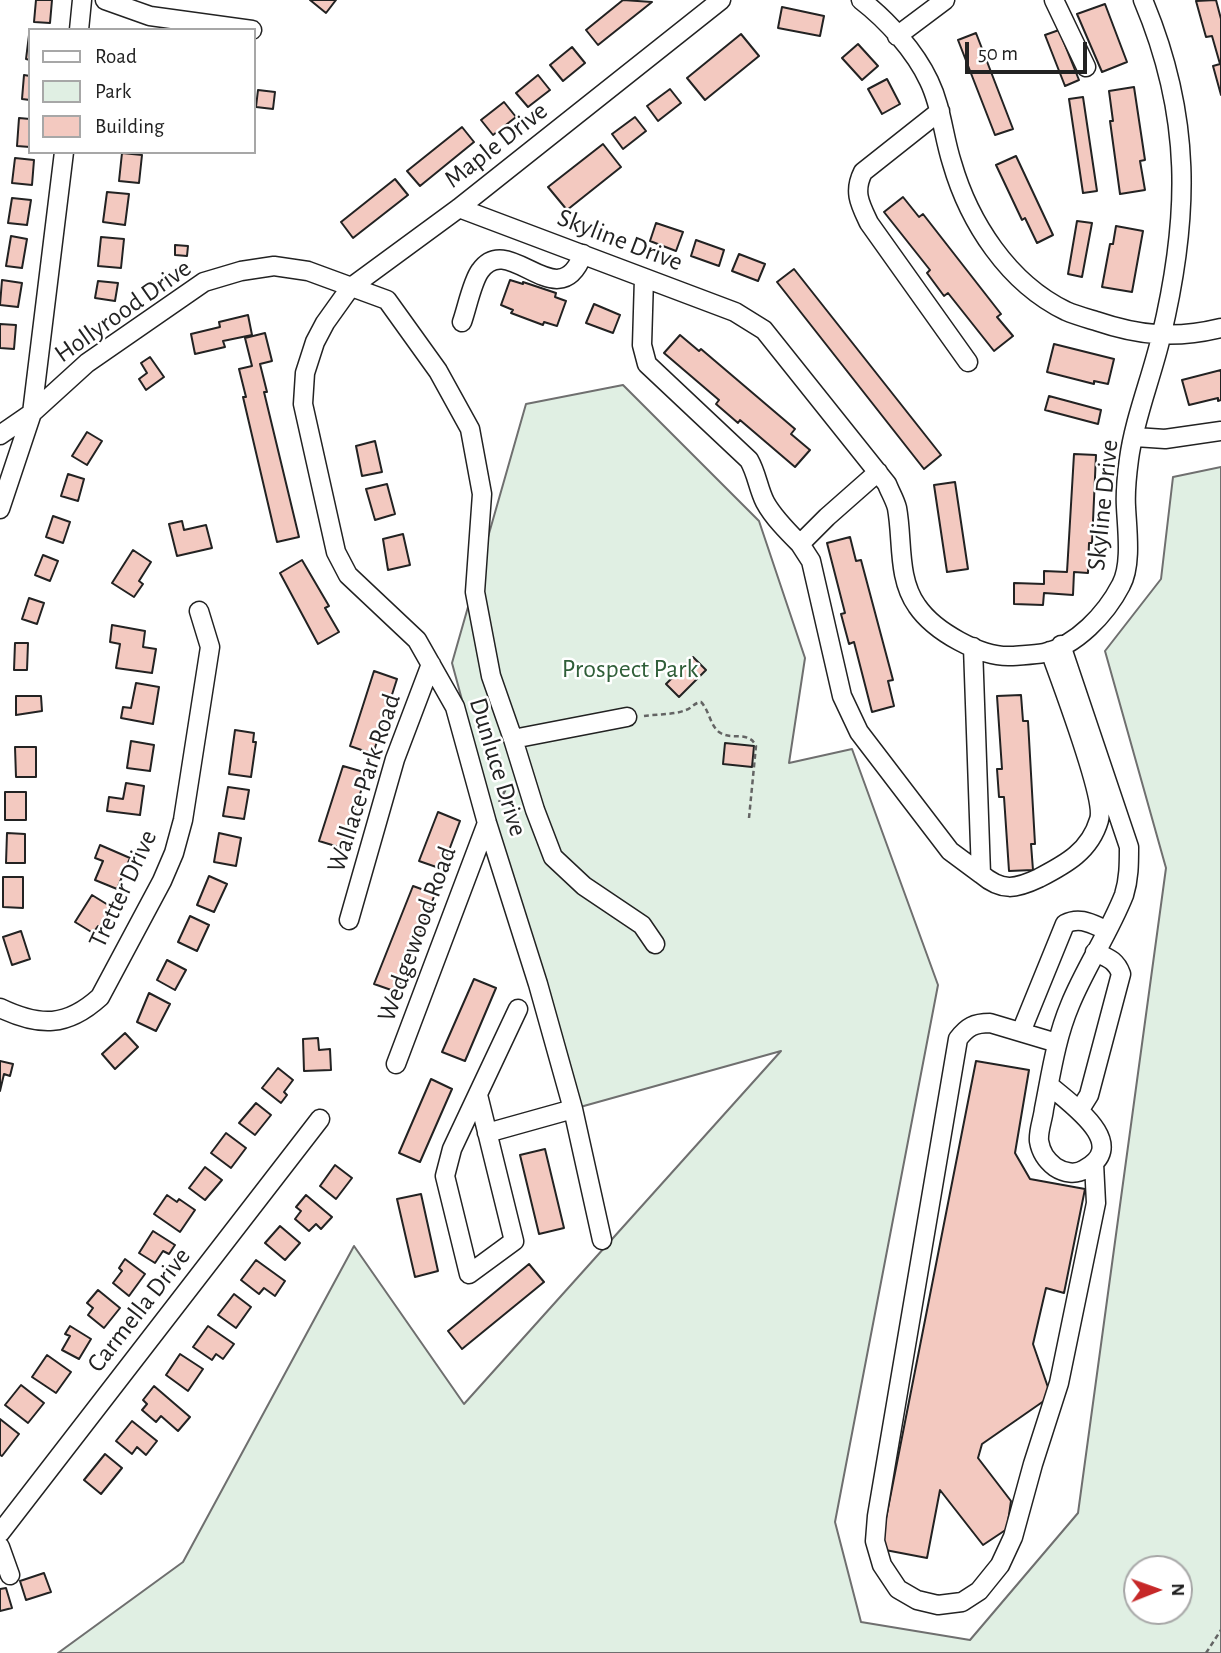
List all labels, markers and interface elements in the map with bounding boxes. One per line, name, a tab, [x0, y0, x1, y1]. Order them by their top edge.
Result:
legend	[28, 28, 256, 154]
scale bar	[969, 28, 1092, 72]
text: 50 m	[978, 43, 1018, 64]
text: Road	[95, 46, 137, 67]
text: Park	[95, 81, 131, 102]
street label: Maple Drive	[438, 95, 554, 195]
text: Building	[95, 116, 164, 137]
street label: Skyline Drive	[553, 202, 687, 278]
street label: Hollyrood Drive	[49, 252, 197, 370]
street label: Skyline Drive	[1081, 438, 1125, 572]
park label: Prospect Park	[562, 653, 698, 685]
street label: Wallace Park Road	[320, 690, 408, 876]
street label: Dunluce Drive	[462, 694, 534, 840]
street label: Tretter Drive	[82, 825, 164, 953]
street label: Wedgewood Road	[371, 842, 463, 1026]
street label: Carmella Drive	[81, 1241, 197, 1379]
north arrow	[1123, 1555, 1193, 1625]
text: N	[1168, 1583, 1187, 1596]

